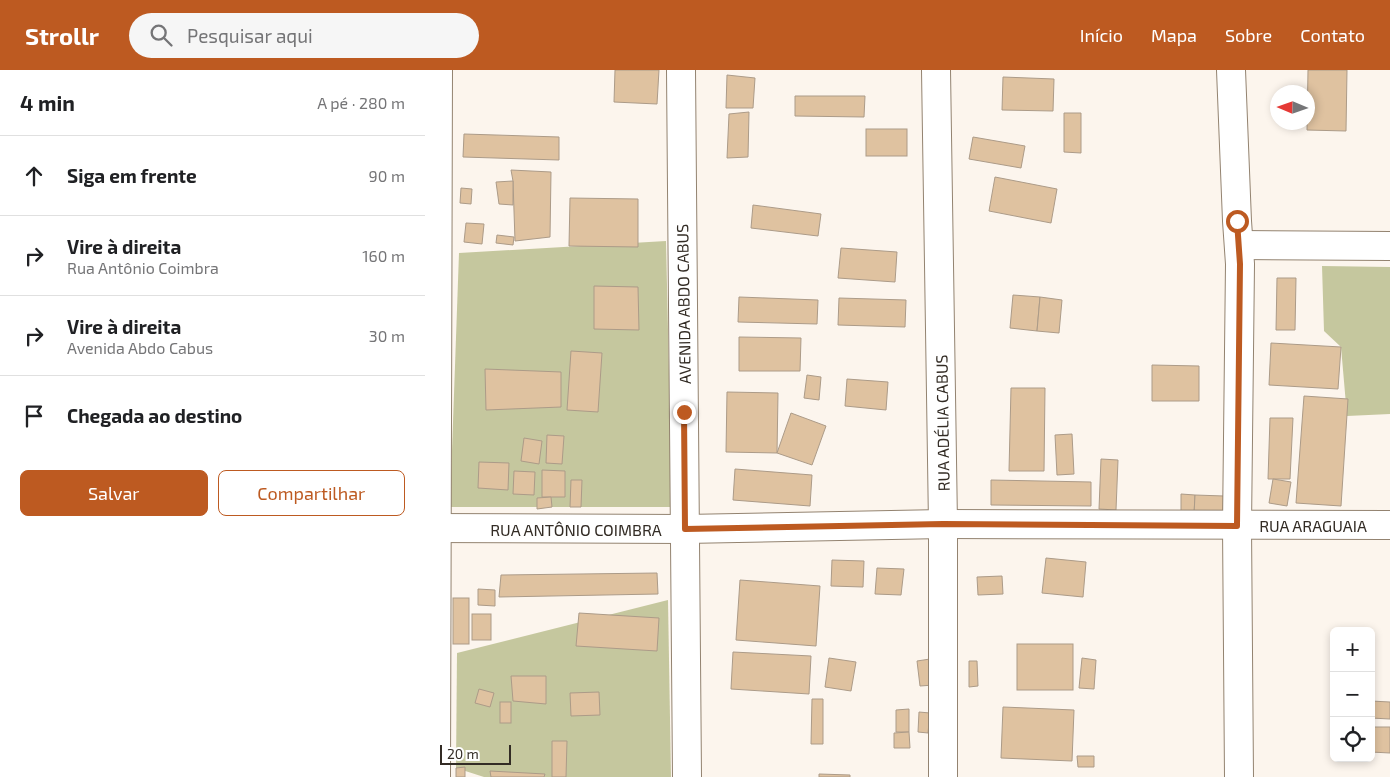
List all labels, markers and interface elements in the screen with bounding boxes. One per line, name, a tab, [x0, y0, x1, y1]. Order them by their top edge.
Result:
search box	[129, 13, 479, 58]
text: Strollr	[25, 21, 99, 50]
icon: search	[147, 21, 175, 49]
text: Pesquisar aqui	[187, 24, 313, 47]
text: Início	[1080, 24, 1123, 46]
text: Mapa	[1151, 24, 1197, 46]
text: Sobre	[1225, 24, 1272, 46]
text: Contato	[1300, 24, 1365, 46]
north arrow	[1270, 85, 1315, 130]
text: 4 min	[20, 90, 75, 115]
text: A pé · 280 m	[317, 93, 405, 112]
icon: ahead	[20, 162, 48, 190]
text: Siga em frente	[67, 164, 197, 187]
text: 90 m	[369, 166, 405, 185]
route start	[1226, 210, 1249, 233]
street label: AVENIDA ABDO CABUS	[672, 224, 694, 384]
text: Vire à direita	[67, 235, 181, 258]
icon: right	[20, 242, 48, 270]
text: 160 m	[362, 246, 405, 265]
text: Rua Antônio Coimbra	[67, 258, 219, 277]
text: Vire à direita	[67, 315, 181, 338]
icon: right	[20, 322, 48, 350]
text: 30 m	[369, 326, 405, 345]
text: Avenida Abdo Cabus	[67, 338, 213, 357]
street label: RUA ADÉLIA CABUS	[931, 354, 953, 492]
route end	[673, 401, 696, 424]
icon: arrive	[20, 402, 48, 430]
text: Chegada ao destino	[67, 404, 242, 427]
button: Salvar	[20, 470, 208, 516]
button: Compartilhar	[218, 470, 405, 516]
street label: RUA ARAGUAIA	[1259, 516, 1367, 535]
street label: RUA ANTÔNIO COIMBRA	[490, 520, 662, 539]
map controls	[1330, 627, 1375, 762]
button: +	[1330, 627, 1375, 672]
button: −	[1330, 672, 1375, 717]
button: locate	[1330, 717, 1375, 762]
scale bar	[440, 742, 511, 765]
text: 20 m	[447, 745, 479, 762]

